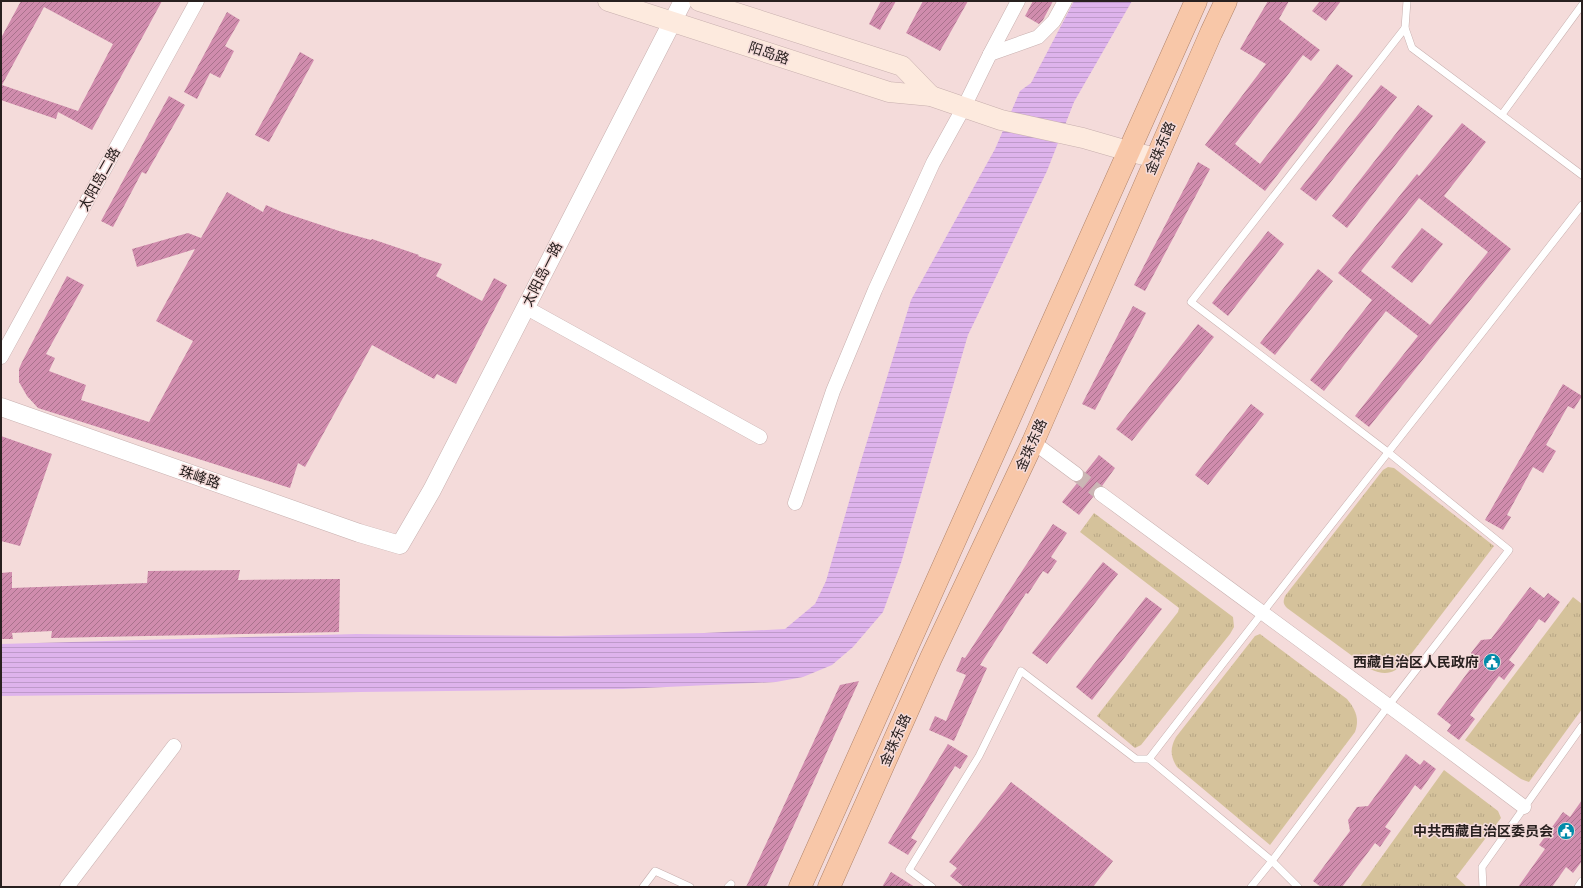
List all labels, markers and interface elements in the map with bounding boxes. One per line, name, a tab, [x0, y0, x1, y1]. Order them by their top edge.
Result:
street label: 阳岛路	[746, 38, 792, 68]
street label: 金珠东路	[1141, 119, 1179, 177]
street label: 太阳岛二路	[74, 144, 124, 214]
street label: 太阳岛一路	[518, 239, 566, 309]
street label: 金珠东路	[1011, 416, 1051, 474]
street label: 珠峰路	[177, 462, 223, 492]
public building icon: 西藏自治区人民政府	[1482, 652, 1502, 672]
place label: 西藏自治区人民政府	[1353, 653, 1479, 671]
street label: 金珠东路	[875, 711, 915, 769]
public building icon: 中共西藏自治区委员会	[1556, 821, 1576, 841]
place label: 中共西藏自治区委员会	[1413, 822, 1553, 840]

